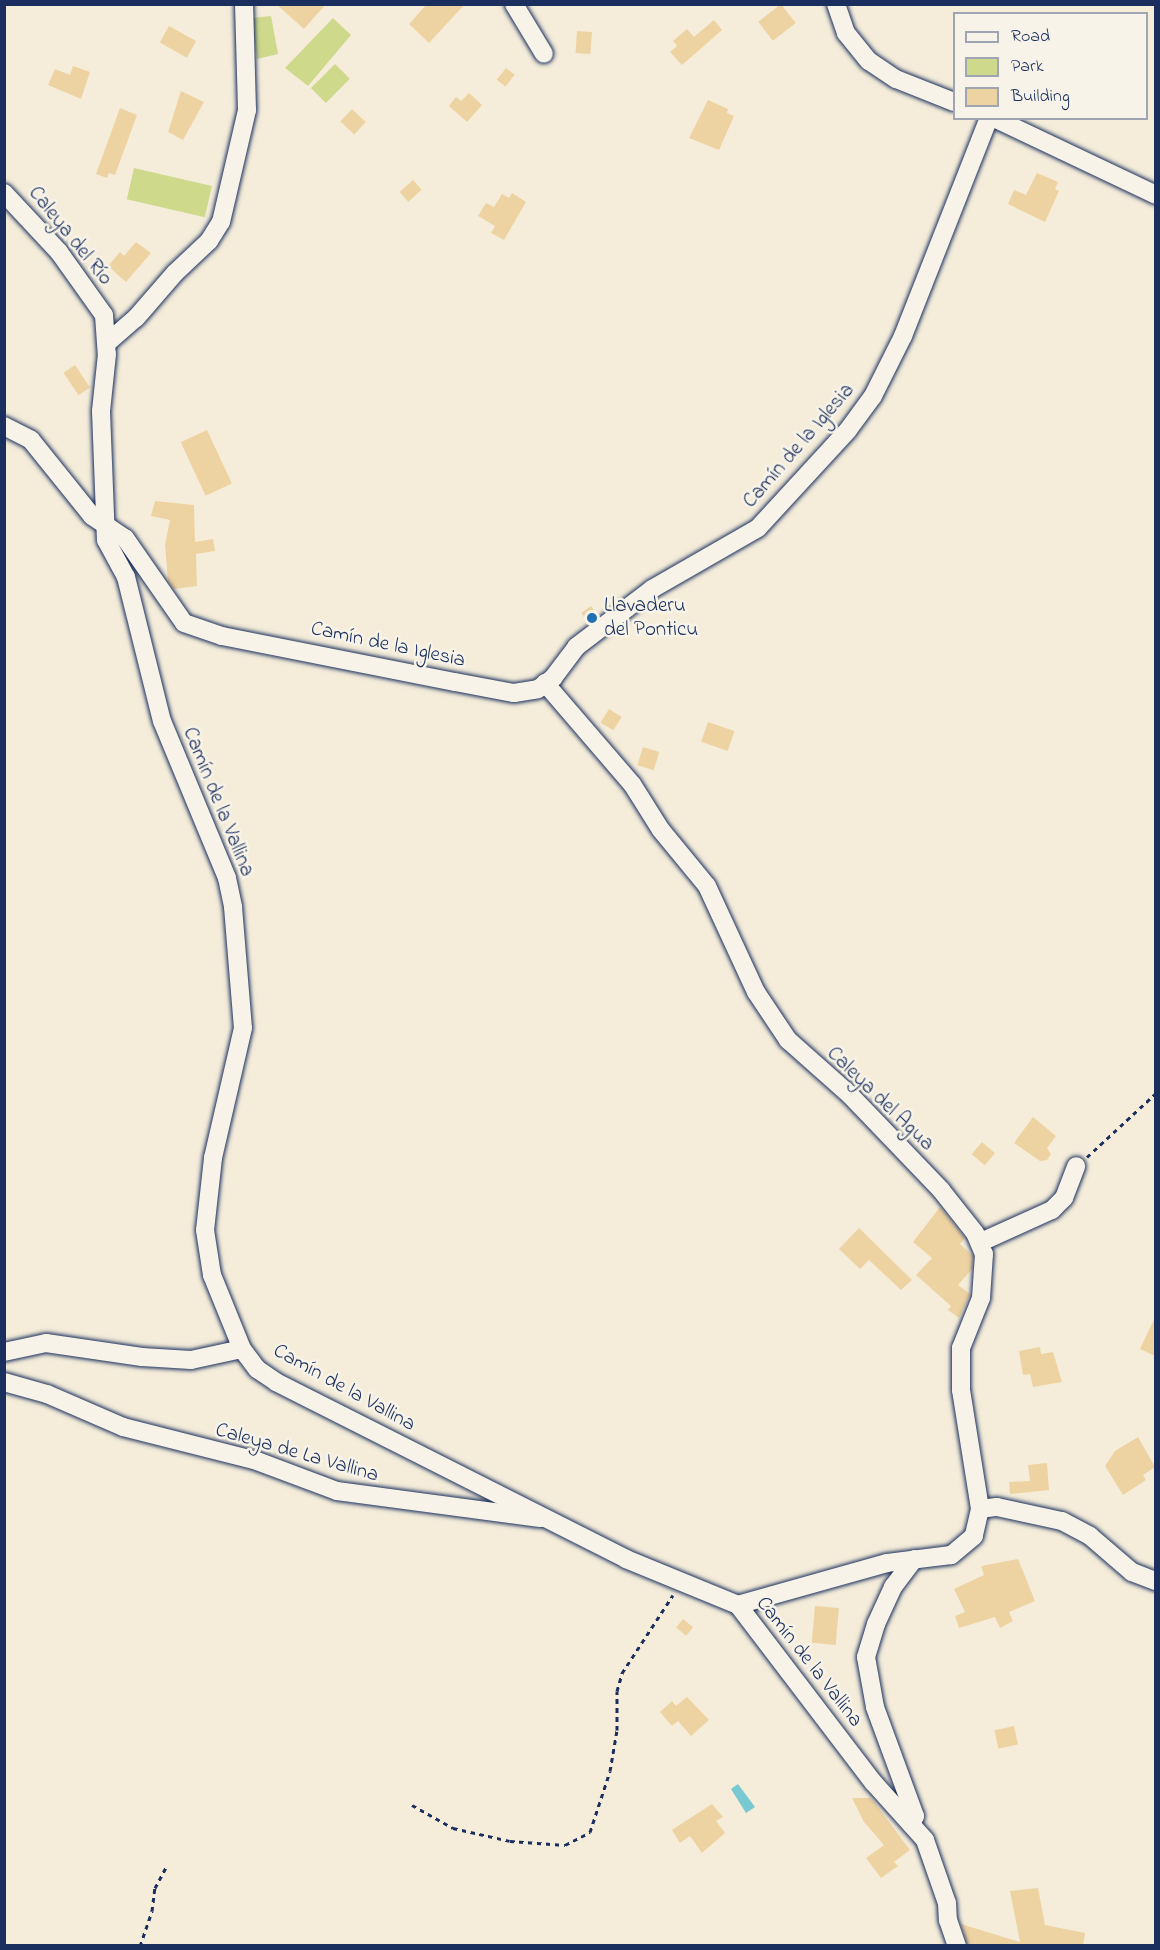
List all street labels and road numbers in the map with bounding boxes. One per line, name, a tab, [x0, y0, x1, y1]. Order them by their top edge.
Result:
street label: Caleya del Río	[22, 181, 118, 291]
street label: Camín de la Iglesia	[738, 378, 860, 514]
street label: Camín de la Iglesia	[308, 616, 468, 674]
street label: Camín de la Vallina	[177, 724, 259, 880]
street label: Caleya del Agua	[821, 1041, 939, 1157]
street label: Camín de la Vallina	[268, 1338, 420, 1438]
street label: Caleya de La Vallina	[212, 1418, 382, 1488]
street label: Camín de la Vallina	[750, 1592, 868, 1732]

